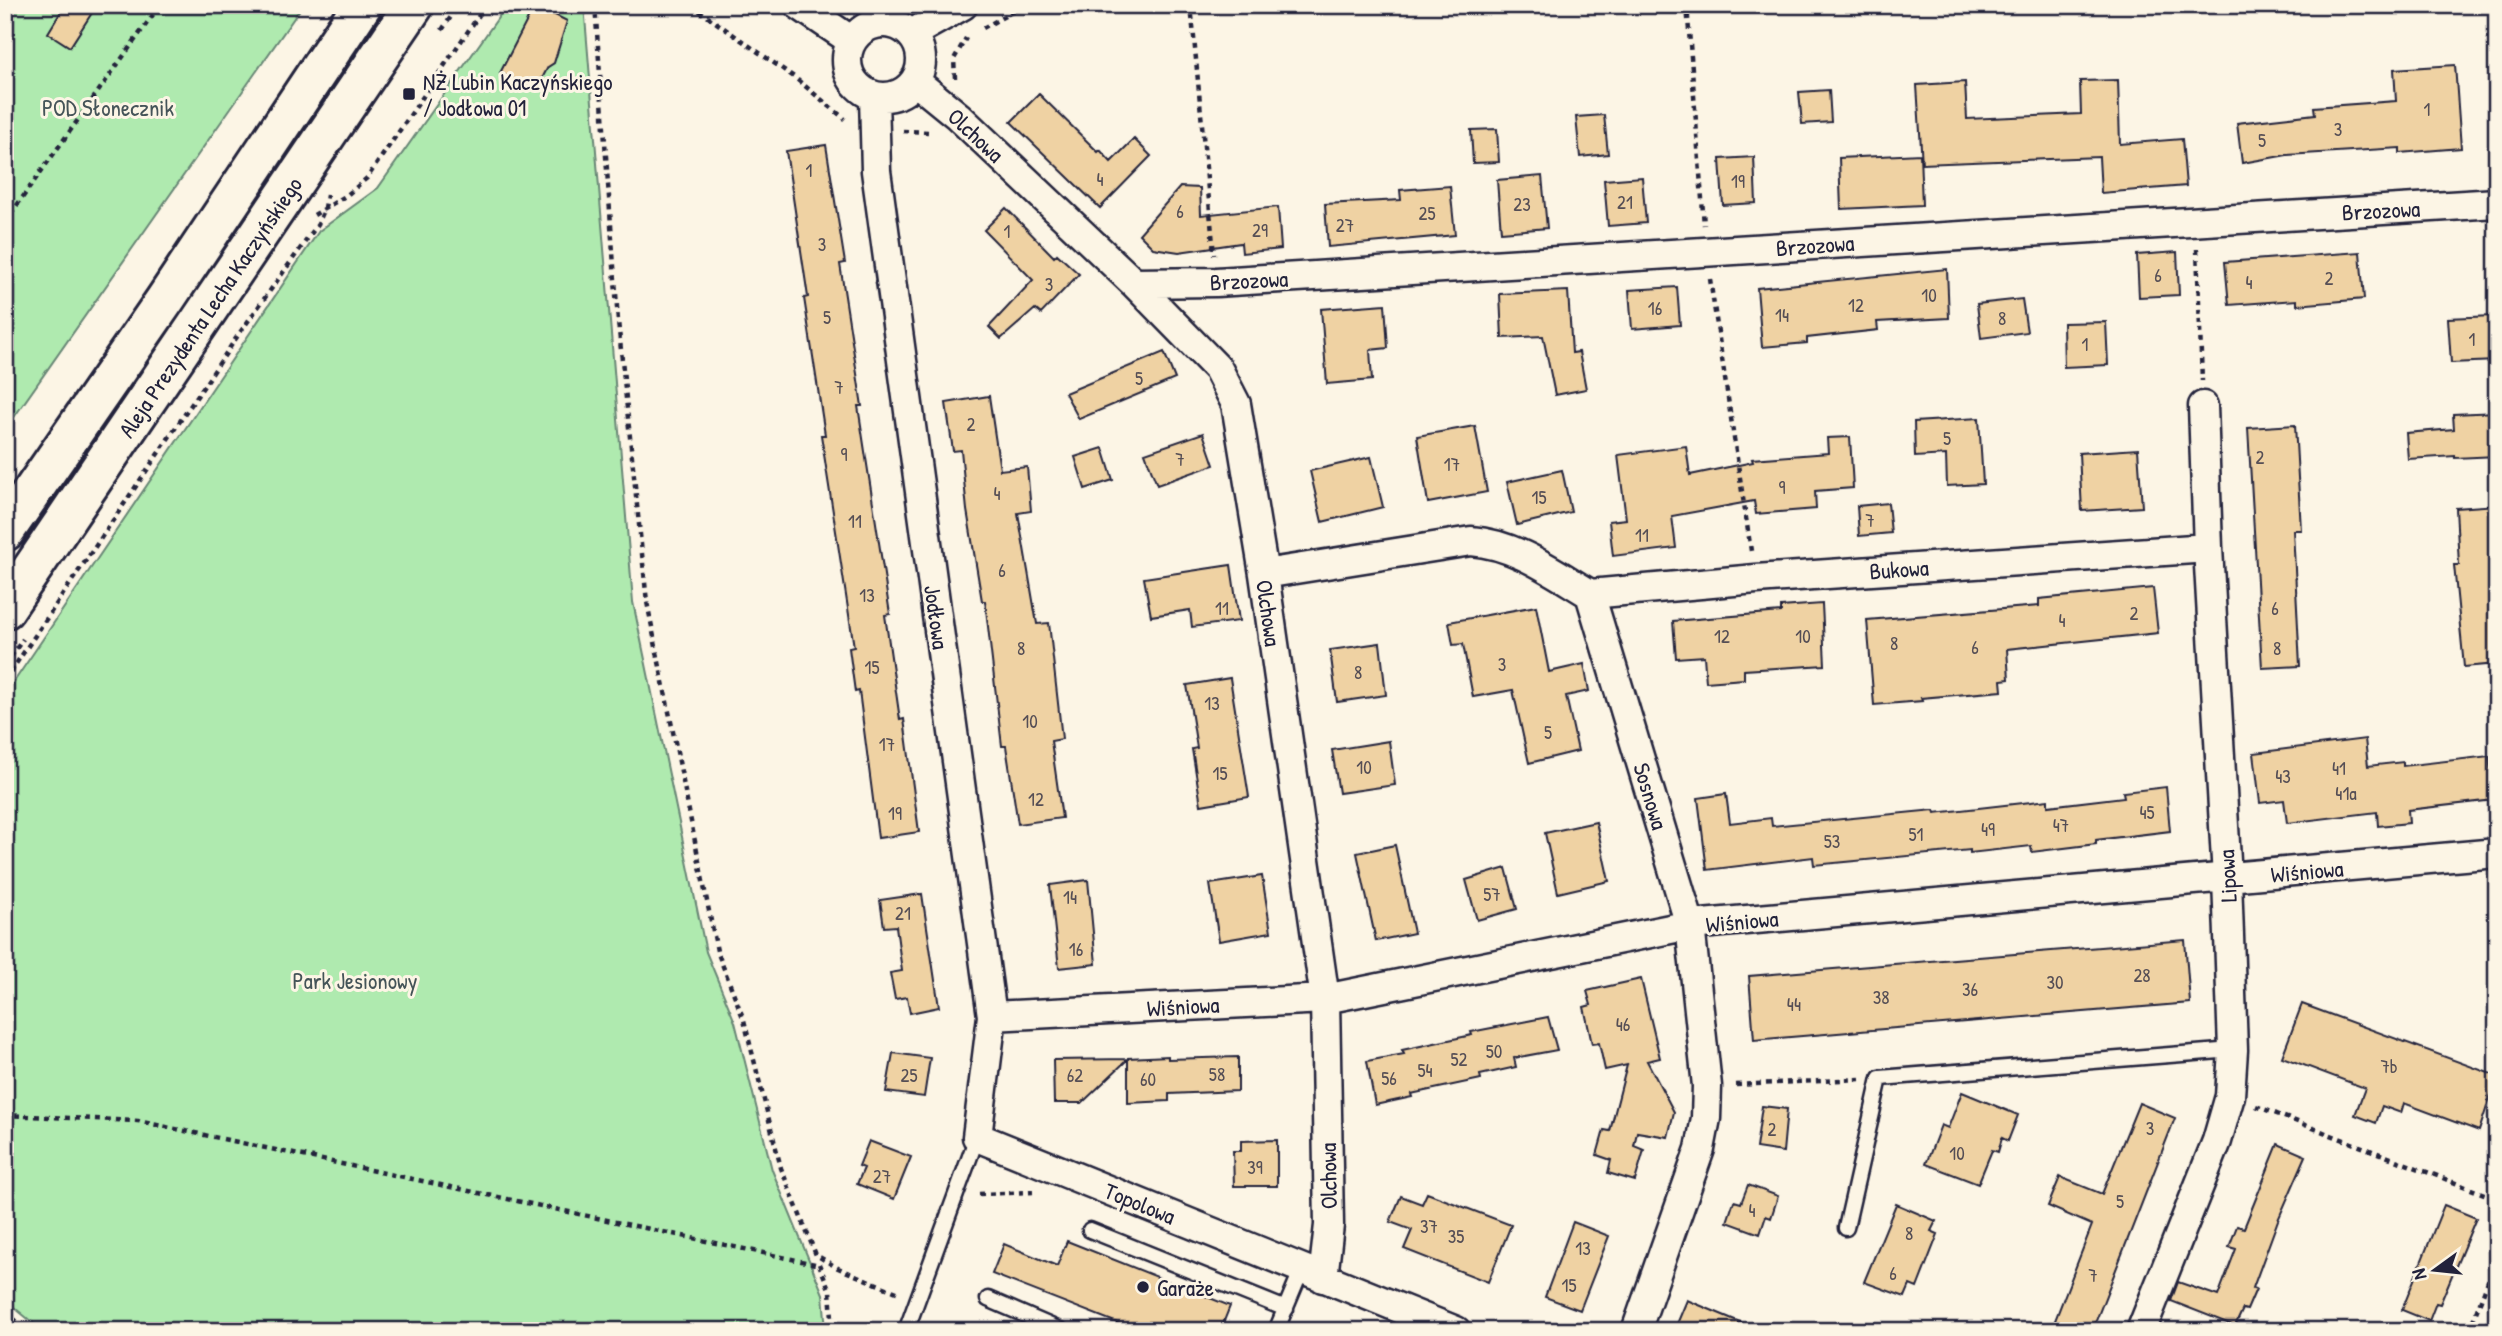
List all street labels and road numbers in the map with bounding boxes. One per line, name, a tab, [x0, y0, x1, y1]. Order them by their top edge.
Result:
street label: Olchowa	[941, 101, 1011, 169]
street label: Aleja Prezydenta Lecha Kaczyńskiego	[111, 171, 309, 443]
street label: Brzozowa	[2341, 192, 2421, 228]
street label: Brzozowa	[1775, 227, 1855, 263]
street label: Brzozowa	[1209, 262, 1289, 298]
street label: Bukowa	[1868, 551, 1930, 587]
street label: Olchowa	[1249, 578, 1289, 648]
street label: Jodłowa	[917, 583, 957, 651]
street label: Sosnowa	[1626, 759, 1676, 833]
street label: Lipowa	[2210, 849, 2244, 903]
street label: Wiśniowa	[2269, 852, 2345, 890]
street label: Wiśniowa	[1704, 902, 1780, 940]
street label: Wiśniowa	[1146, 989, 1220, 1023]
street label: Olchowa	[1312, 1143, 1344, 1209]
street label: Topolowa	[1100, 1175, 1180, 1231]

